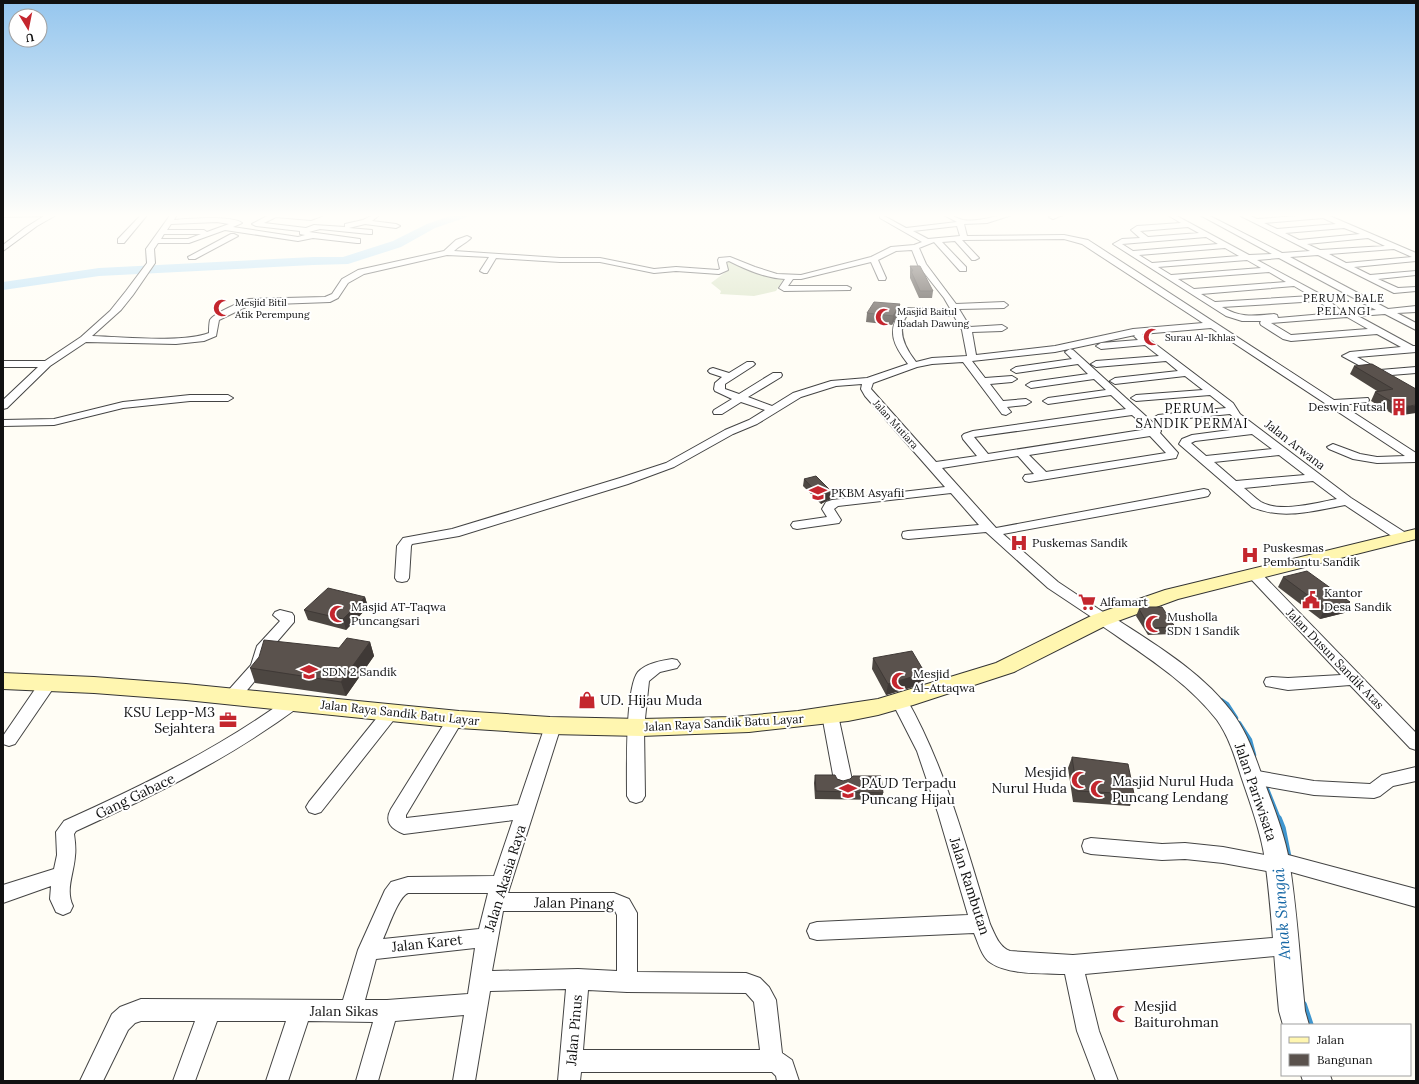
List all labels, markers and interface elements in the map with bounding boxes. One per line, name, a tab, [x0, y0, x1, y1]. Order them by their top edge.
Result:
north arrow	[8, 8, 48, 48]
text: U	[24, 30, 35, 46]
district label: PERUM. BALE PELANGI	[1303, 291, 1385, 318]
place label: Mesjid Bitil Atik Perempung	[234, 296, 310, 321]
mosque icon: Mesjid Bitil Atik Perempung	[212, 298, 232, 318]
place label: Masjid Baitul Ibadah Dawung	[897, 305, 970, 330]
mosque icon: Masjid Baitul Ibadah Dawung	[874, 307, 894, 327]
mosque icon: Surau Al-Ikhlas	[1142, 327, 1162, 347]
place label: Surau Al-Ikhlas	[1165, 331, 1236, 344]
street label: Jalan Mutiara	[869, 396, 921, 452]
building icon: Deswin Futsal	[1389, 397, 1409, 417]
place label: Deswin Futsal	[1308, 399, 1386, 414]
district label: PERUM. SANDIK PERMAI	[1135, 400, 1249, 432]
street label: Jalan Arwana	[1261, 416, 1328, 473]
school or university icon: PKBM Asyafii	[808, 483, 828, 503]
place label: PKBM Asyafii	[831, 485, 904, 500]
hospital icon: Puskemas Sandik	[1009, 533, 1029, 553]
place label: Puskemas Sandik	[1032, 535, 1128, 550]
place label: Puskesmas Pembantu Sandik	[1263, 540, 1361, 569]
hospital icon: Puskesmas Pembantu Sandik	[1240, 545, 1260, 565]
place label: Kantor Desa Sandik	[1324, 585, 1392, 614]
public building icon: Kantor Desa Sandik	[1301, 590, 1321, 610]
supermarket icon: Alfamart	[1077, 592, 1097, 612]
place label: Alfamart	[1099, 594, 1148, 609]
place label: Masjid AT-Taqwa Puncangsari	[351, 599, 446, 628]
mosque icon: Masjid AT-Taqwa Puncangsari	[328, 604, 348, 624]
street label: Jalan Dusun Sandik Atas	[1283, 605, 1388, 712]
place label: Musholla SDN 1 Sandik	[1167, 609, 1240, 638]
mosque icon: Musholla SDN 1 Sandik	[1144, 614, 1164, 634]
school or university icon: SDN 2 Sandik	[299, 662, 319, 682]
place label: SDN 2 Sandik	[322, 664, 397, 679]
place label: Mesjid Al-Attaqwa	[912, 666, 975, 695]
mosque icon: Mesjid Al-Attaqwa	[890, 671, 910, 691]
shop icon: UD. Hijau Muda	[577, 690, 597, 710]
place label: UD. Hijau Muda	[600, 691, 702, 709]
street label: Jalan Raya Sandik Batu Layar	[319, 697, 481, 728]
place label: KSU Lepp-M3 Sejahtera	[124, 703, 215, 737]
office icon: KSU Lepp-M3 Sejahtera	[218, 710, 238, 730]
street label: Jalan Raya Sandik Batu Layar	[643, 711, 805, 734]
street label: Jalan Pariwisata	[1230, 740, 1281, 843]
place label: Mesjid Nurul Huda	[991, 763, 1067, 797]
street label: Gang Gabace	[92, 769, 178, 823]
mosque icon: Mesjid Nurul Huda	[1070, 770, 1090, 790]
place label: Masjid Nurul Huda Puncang Lendang	[1112, 772, 1234, 806]
place label: PAUD Terpadu Puncang Hijau	[861, 774, 956, 808]
mosque icon: Masjid Nurul Huda Puncang Lendang	[1089, 779, 1109, 799]
school or university icon: PAUD Terpadu Puncang Hijau	[838, 781, 858, 801]
street label: Jalan Akasia Raya	[480, 822, 530, 935]
street label: Jalan Rambutan	[945, 834, 994, 938]
water label: Anak Sungai	[1268, 868, 1294, 961]
street label: Jalan Pinang	[533, 893, 614, 913]
street label: Jalan Karet	[390, 930, 464, 956]
street label: Jalan Pinus	[562, 994, 586, 1067]
place label: Mesjid Baiturohman	[1134, 997, 1219, 1031]
street label: Jalan Sikas	[309, 1002, 378, 1020]
mosque icon: Mesjid Baiturohman	[1111, 1004, 1131, 1024]
legend	[1281, 1024, 1411, 1076]
text: Jalan	[1316, 1032, 1344, 1047]
text: Bangunan	[1317, 1052, 1373, 1067]

